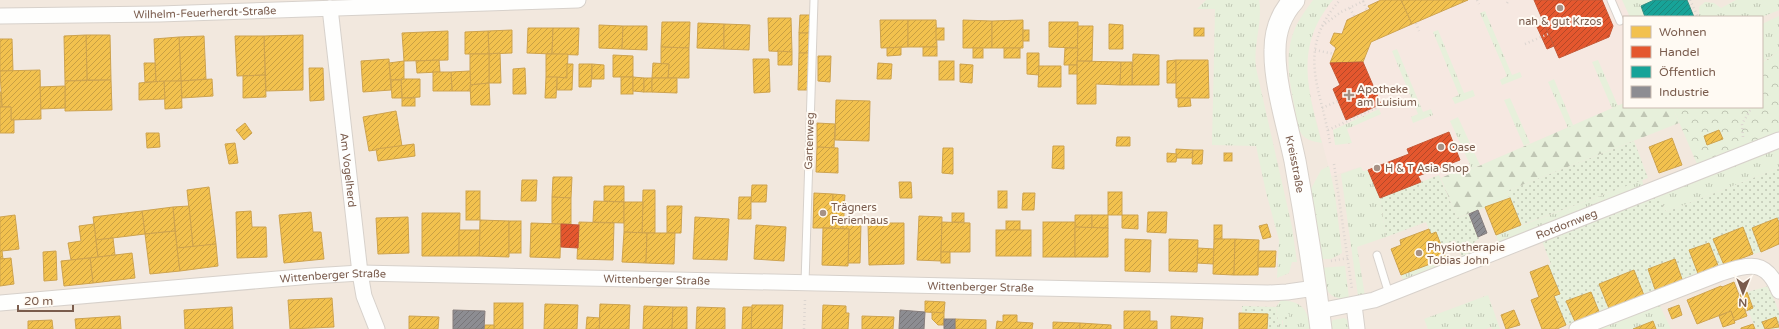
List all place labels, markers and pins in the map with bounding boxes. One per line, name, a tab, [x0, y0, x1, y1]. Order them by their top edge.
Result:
marker: nah & gut Krzos	[1555, 3, 1565, 13]
place label: nah & gut Krzos	[1518, 15, 1602, 28]
place label: Apotheke am Luisium	[1357, 83, 1417, 109]
marker: Apotheke am Luisium	[1344, 90, 1354, 100]
place label: Oase	[1449, 141, 1476, 154]
marker: Oase	[1436, 142, 1446, 152]
place label: H & T Asia Shop	[1385, 162, 1469, 175]
marker: H & T Asia Shop	[1372, 163, 1382, 173]
place label: Trägners Ferienhaus	[831, 201, 888, 227]
marker: Trägners Ferienhaus	[818, 208, 828, 218]
place label: Physiotherapie Tobias John	[1427, 241, 1505, 267]
marker: Physiotherapie Tobias John	[1414, 248, 1424, 258]

